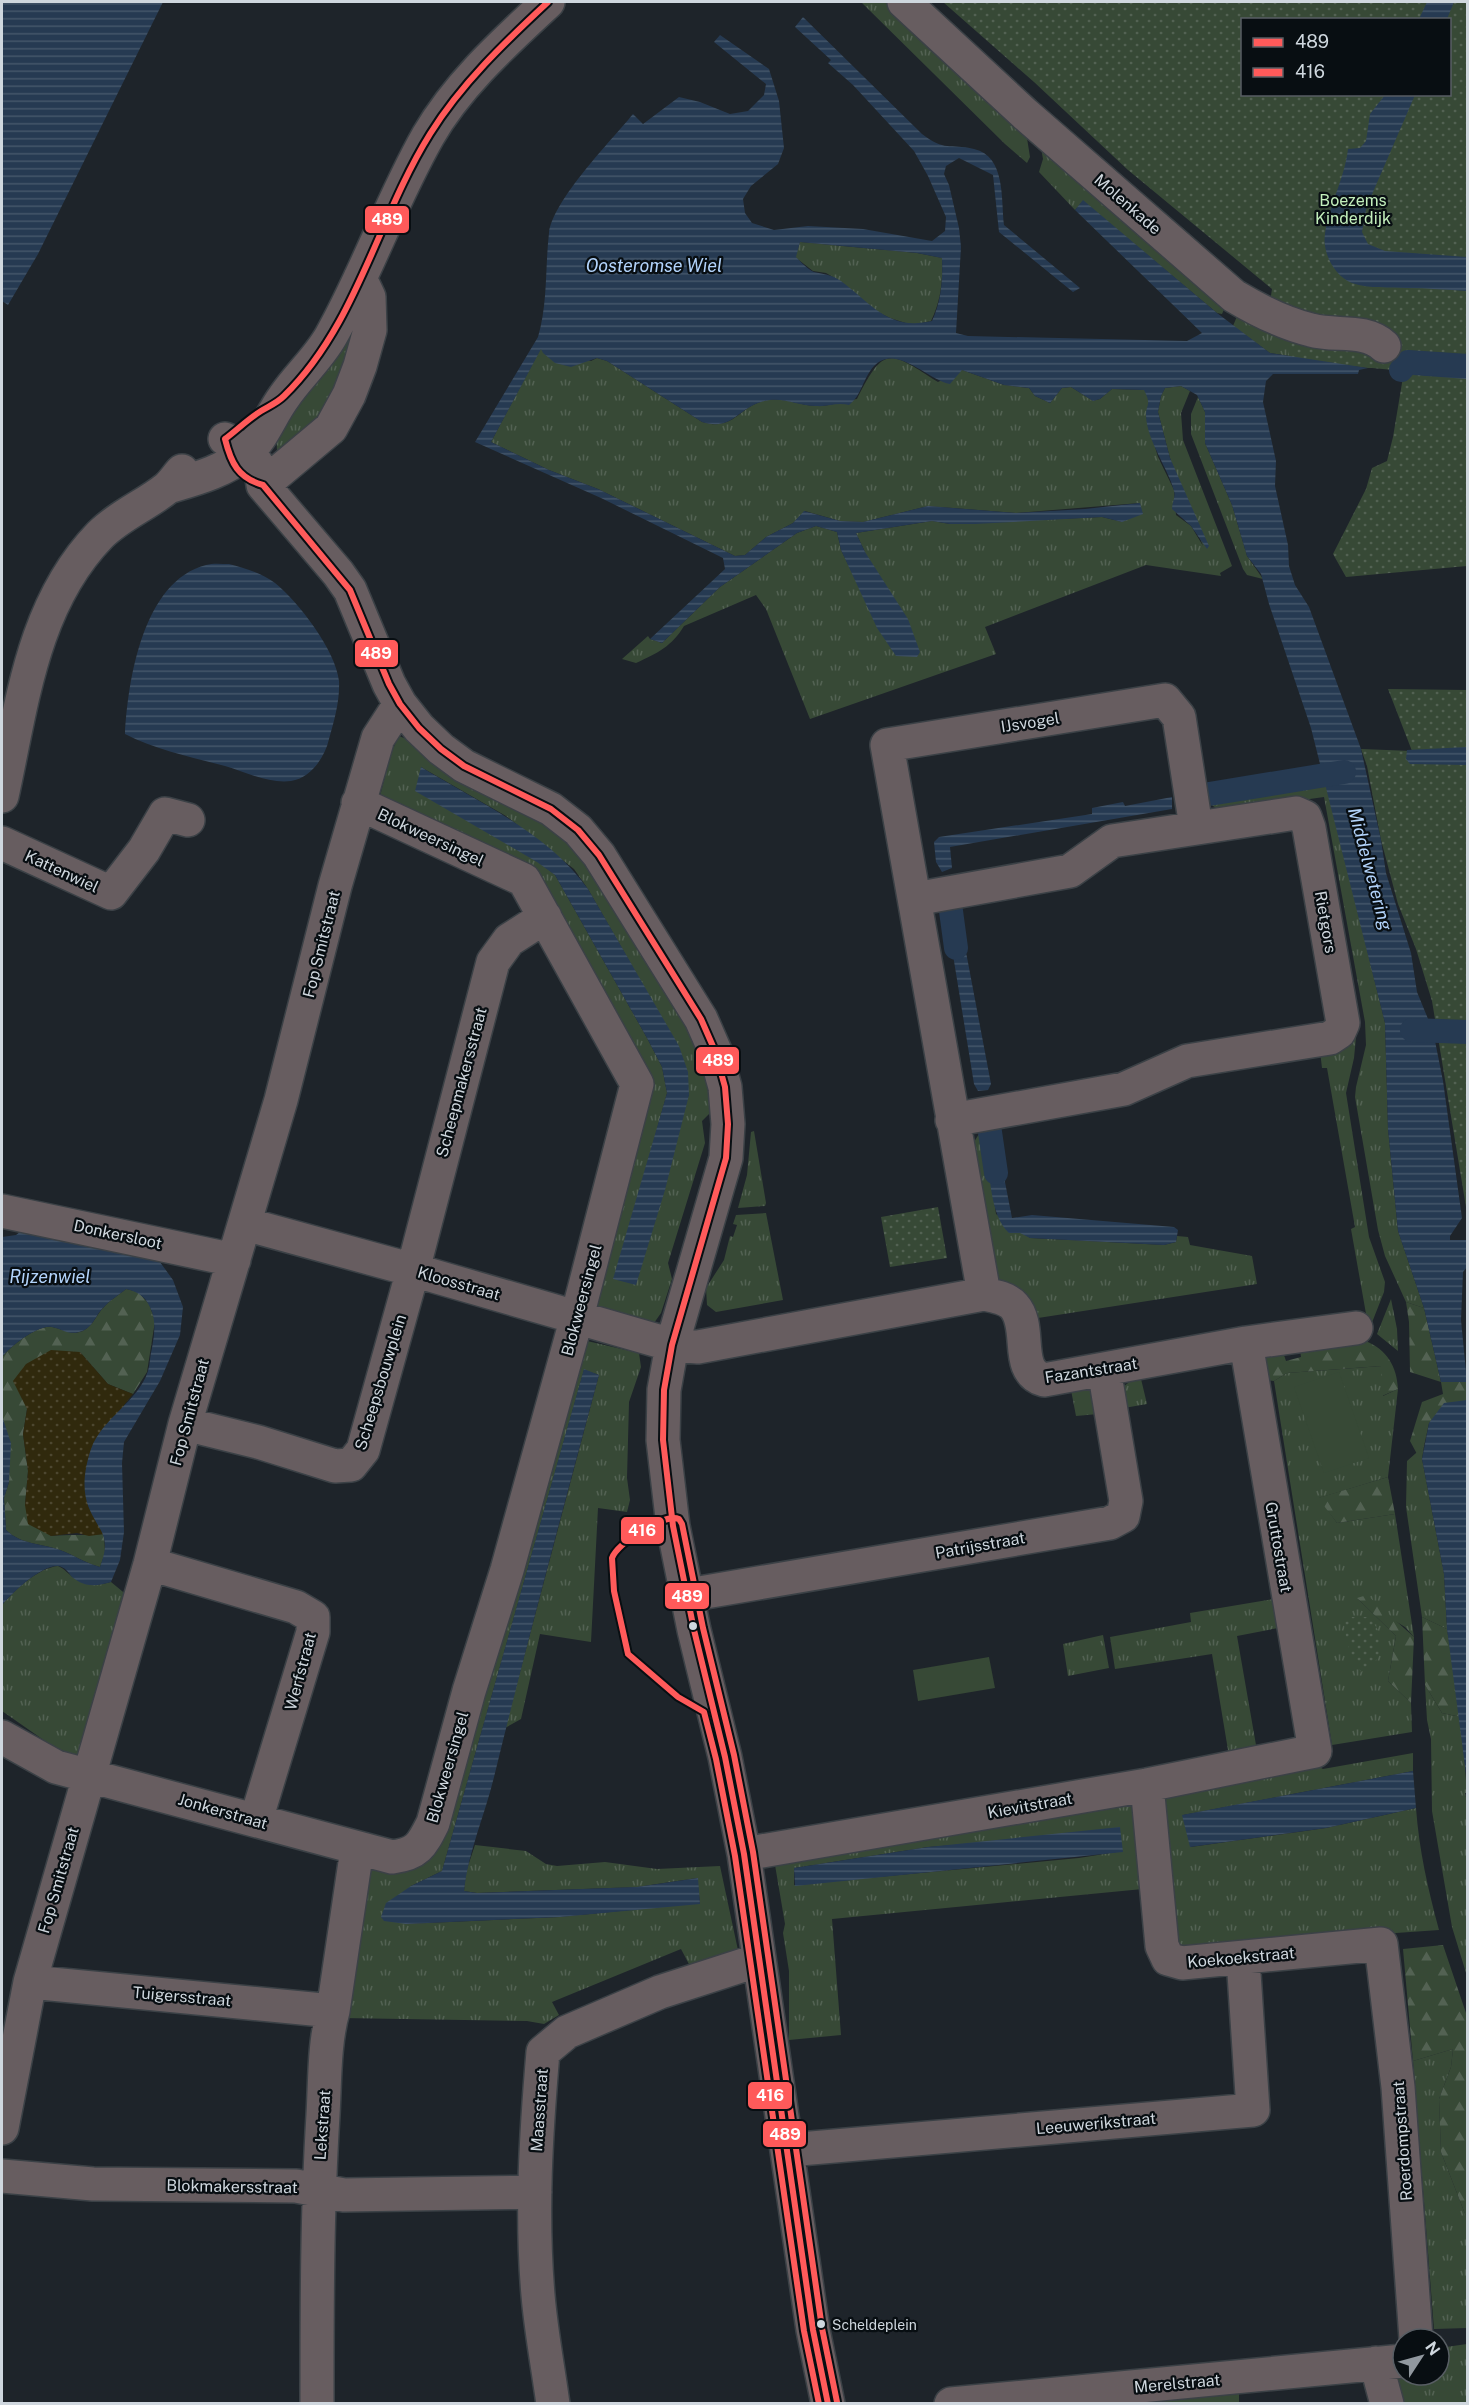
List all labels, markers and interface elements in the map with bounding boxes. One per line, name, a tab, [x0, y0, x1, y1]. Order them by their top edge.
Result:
legend	[1241, 18, 1451, 96]
text: 489	[1295, 31, 1329, 52]
text: 416	[1295, 61, 1325, 82]
street label: Molenkade	[1090, 170, 1165, 238]
park label: Boezems Kinderdijk	[1315, 191, 1391, 228]
line badge: 489	[364, 205, 410, 234]
text: 489	[371, 210, 403, 229]
water label: Oosteromse Wiel	[586, 255, 722, 276]
line badge: 489	[354, 639, 399, 668]
text: 489	[360, 644, 392, 663]
street label: IJsvogel	[999, 708, 1061, 737]
street label: Blokweersingel	[375, 805, 487, 870]
water label: Middelwetering	[1344, 805, 1397, 933]
street label: Kattenwiel	[22, 846, 102, 897]
street label: Fop Smitstraat	[299, 888, 344, 1000]
street label: Rietgors	[1311, 890, 1340, 955]
street label: Scheepmakersstraat	[432, 1005, 491, 1159]
line badge: 489	[695, 1046, 740, 1075]
text: 489	[702, 1051, 734, 1070]
street label: Donkersloot	[72, 1216, 164, 1253]
street label: Blokweersingel	[557, 1242, 606, 1358]
street label: Kloosstraat	[415, 1263, 502, 1304]
water label: Rijzenwiel	[9, 1266, 91, 1287]
street label: Scheepsbouwplein	[351, 1312, 410, 1452]
street label: Fazantstraat	[1043, 1354, 1139, 1387]
street label: Fop Smitstraat	[166, 1357, 213, 1468]
street label: Gruttostraat	[1261, 1500, 1296, 1594]
line badge: 416	[620, 1516, 665, 1545]
text: 416	[628, 1521, 656, 1540]
street label: Patrijsstraat	[934, 1528, 1026, 1563]
line badge: 489	[664, 1582, 710, 1610]
text: 489	[671, 1587, 703, 1606]
unlabelled marker	[687, 1620, 699, 1632]
street label: Werfstraat	[281, 1630, 320, 1712]
street label: Blokweersingel	[422, 1709, 473, 1825]
street label: Kievitstraat	[986, 1789, 1074, 1822]
street label: Jonkerstraat	[176, 1790, 270, 1833]
street label: Fop Smitstraat	[34, 1825, 83, 1936]
street label: Koekoekstraat	[1187, 1943, 1296, 1972]
street label: Tuigersstraat	[132, 1983, 232, 2010]
street label: Maasstraat	[527, 2068, 552, 2152]
street label: Roerdompstraat	[1389, 2080, 1416, 2202]
line badge: 416	[747, 2081, 793, 2110]
text: 416	[756, 2086, 784, 2105]
street label: Lekstraat	[311, 2089, 334, 2161]
street label: Leeuwerikstraat	[1035, 2109, 1157, 2138]
line badge: 489	[762, 2120, 807, 2148]
text: 489	[769, 2125, 801, 2144]
street label: Blokmakersstraat	[166, 2176, 298, 2197]
place label: Scheldeplein	[832, 2317, 917, 2333]
marker: Scheldeplein	[815, 2318, 827, 2330]
north arrow	[1391, 2327, 1451, 2387]
text: N	[1421, 2338, 1444, 2359]
street label: Merelstraat	[1133, 2370, 1221, 2397]

